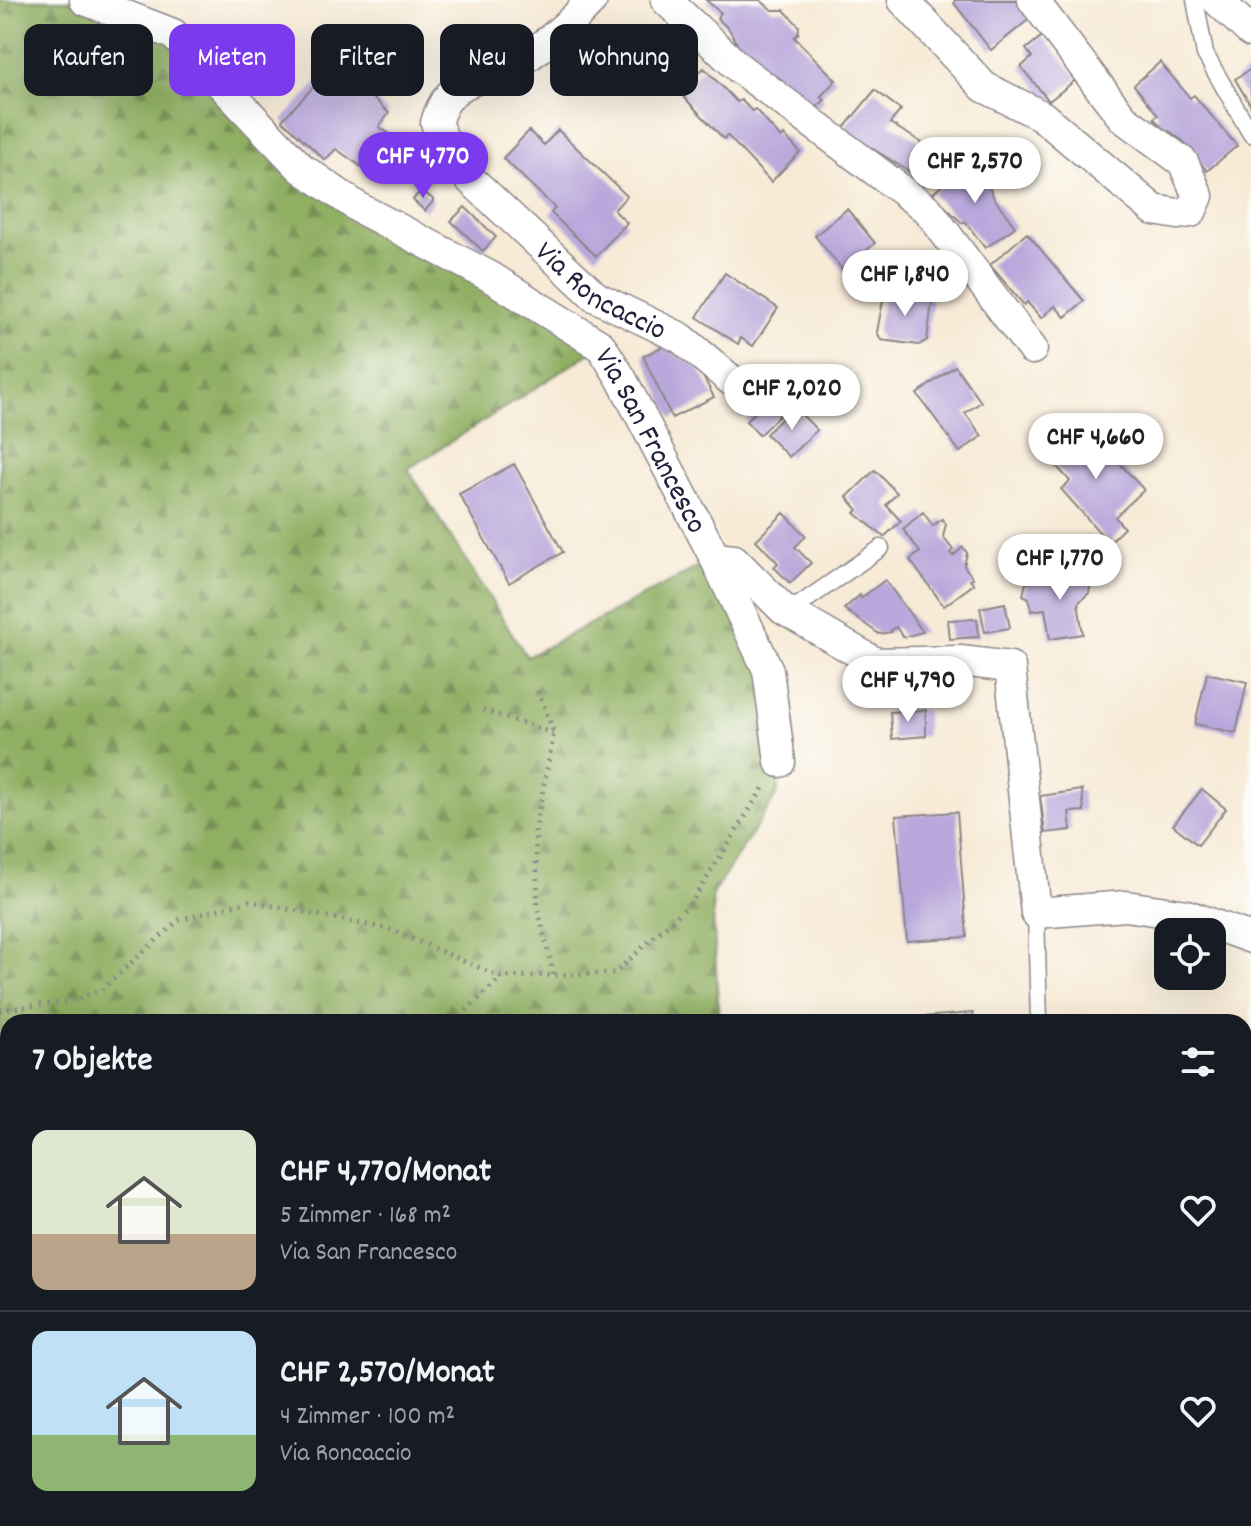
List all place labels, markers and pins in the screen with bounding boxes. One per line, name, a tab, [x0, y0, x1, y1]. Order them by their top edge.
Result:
pin: CHF 4,770	[331, 132, 515, 200]
pin: CHF 2,570	[883, 137, 1067, 205]
pin: CHF 1,840	[813, 250, 997, 318]
pin: CHF 2,020	[700, 364, 884, 432]
pin: CHF 4,660	[1004, 413, 1188, 481]
pin: CHF 1,770	[968, 534, 1152, 602]
pin: CHF 4,790	[816, 656, 1000, 724]

